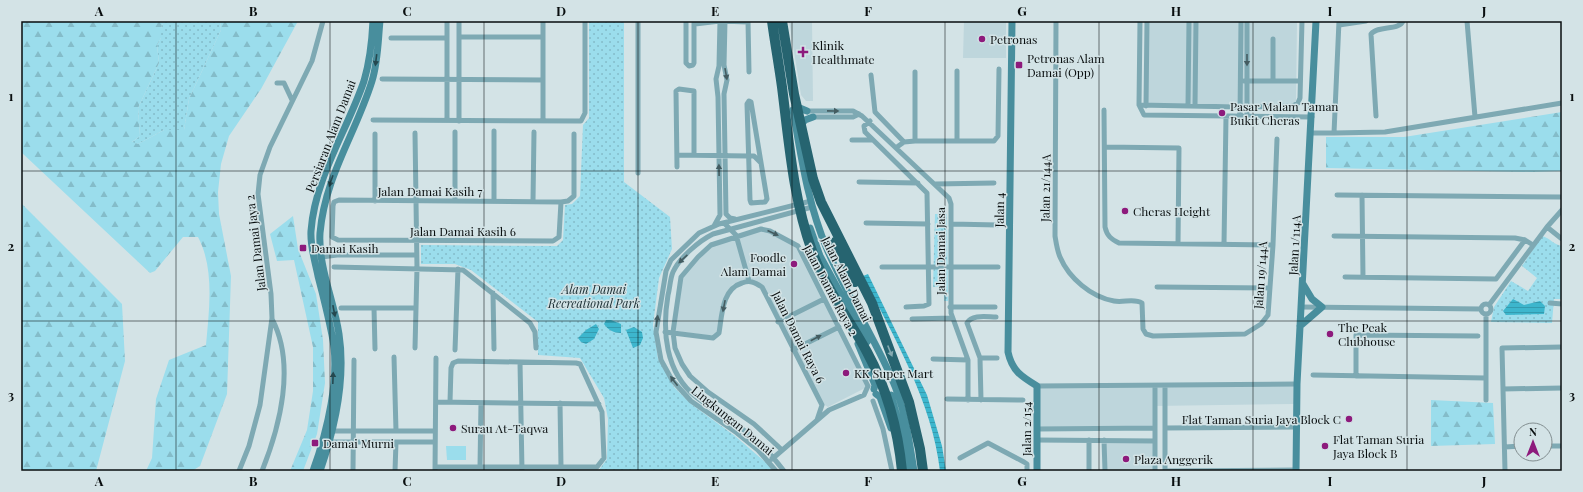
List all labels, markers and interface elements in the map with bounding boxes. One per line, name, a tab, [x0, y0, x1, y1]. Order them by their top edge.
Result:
text: A	[94, 2, 104, 19]
text: B	[249, 2, 258, 19]
text: C	[402, 2, 412, 19]
text: D	[556, 2, 566, 19]
text: E	[711, 2, 719, 19]
text: F	[864, 2, 872, 19]
text: G	[1017, 2, 1027, 19]
text: H	[1171, 2, 1181, 19]
text: I	[1328, 2, 1333, 19]
text: J	[1481, 2, 1487, 19]
place label: Petronas	[990, 31, 1037, 47]
marker: Petronas	[977, 34, 987, 44]
place label: Klinik Healthmate	[812, 37, 875, 67]
marker: Klinik Healthmate	[797, 46, 809, 58]
place label: Petronas Alam Damai (Opp)	[1027, 50, 1105, 80]
one-way arrow	[373, 54, 379, 66]
one-way arrow	[1244, 54, 1250, 67]
marker: Petronas Alam Damai (Opp)	[1014, 60, 1024, 70]
one-way arrow	[723, 68, 729, 80]
street label: Persiaran Alam Damai	[301, 77, 359, 195]
text: 1	[9, 87, 14, 104]
text: 1	[1570, 87, 1575, 104]
place label: Pasar Malam Taman Bukit Cheras	[1230, 98, 1339, 128]
one-way arrow	[827, 108, 840, 114]
marker: Pasar Malam Taman Bukit Cheras	[1217, 108, 1227, 118]
street label: Jalan 21/144A	[1036, 154, 1054, 223]
one-way arrow	[716, 164, 723, 176]
one-way arrow	[328, 176, 334, 188]
street label: Jalan Damai Kasih 7	[377, 183, 482, 199]
street label: Jalan 4	[991, 192, 1007, 229]
street label: Jalan Damai Jaya 2	[241, 194, 269, 293]
place label: Cheras Height	[1133, 203, 1211, 219]
marker: Cheras Height	[1120, 206, 1130, 216]
street label: Jalan Damai Jasa	[932, 207, 948, 296]
street label: Jalan 1/114A	[1284, 214, 1304, 277]
street label: Jalan Damai Kasih 6	[409, 223, 516, 239]
one-way arrow	[768, 231, 780, 237]
street label: Jalan Alam Damai	[818, 233, 876, 325]
text: 2	[8, 237, 15, 254]
text: 2	[1569, 237, 1576, 254]
place label: Damai Kasih	[311, 240, 379, 256]
street label: Jalan 19/144A	[1250, 240, 1270, 311]
street label: Jalan Damai Raya 2	[800, 241, 862, 339]
marker: Damai Kasih	[298, 243, 308, 253]
place label: Foodle Alam Damai	[720, 249, 786, 279]
one-way arrow	[678, 254, 688, 264]
marker: Foodle Alam Damai	[789, 259, 799, 269]
park label: Alam Damai Recreational Park	[547, 281, 640, 311]
street label: Jalan Damai Raya 6	[768, 287, 829, 386]
one-way arrow	[721, 300, 727, 312]
one-way arrow	[332, 305, 338, 318]
one-way arrow	[654, 315, 660, 328]
place label: The Peak Clubhouse	[1338, 319, 1395, 349]
marker: The Peak Clubhouse	[1325, 329, 1335, 339]
one-way arrow	[810, 335, 822, 342]
one-way arrow	[888, 346, 894, 358]
place label: KK Super Mart	[854, 365, 934, 381]
marker: KK Super Mart	[841, 368, 851, 378]
one-way arrow	[330, 371, 336, 384]
one-way arrow	[670, 376, 678, 387]
street label: Lingkungan Damai	[688, 382, 778, 459]
text: 3	[8, 386, 14, 403]
text: 3	[1569, 386, 1575, 403]
street label: Jalan 2/154	[1018, 402, 1034, 457]
place label: Flat Taman Suria Jaya Block C	[1182, 411, 1341, 427]
marker: Flat Taman Suria Jaya Block C	[1344, 414, 1354, 424]
place label: Surau At-Taqwa	[461, 420, 548, 436]
north arrow	[1513, 422, 1553, 462]
marker: Surau At-Taqwa	[448, 423, 458, 433]
text: N	[1529, 424, 1537, 439]
place label: Flat Taman Suria Jaya Block B	[1332, 431, 1424, 461]
place label: Damai Murni	[323, 435, 395, 451]
marker: Damai Murni	[310, 438, 320, 448]
marker: Flat Taman Suria Jaya Block B	[1320, 441, 1330, 451]
place label: Plaza Anggerik	[1134, 451, 1214, 467]
marker: Plaza Anggerik	[1121, 454, 1131, 464]
text: A	[94, 472, 104, 489]
text: B	[249, 472, 258, 489]
text: C	[402, 472, 412, 489]
text: D	[556, 472, 566, 489]
text: E	[711, 472, 719, 489]
text: F	[864, 472, 872, 489]
text: G	[1017, 472, 1027, 489]
text: H	[1171, 472, 1181, 489]
text: I	[1328, 472, 1333, 489]
text: J	[1481, 472, 1487, 489]

